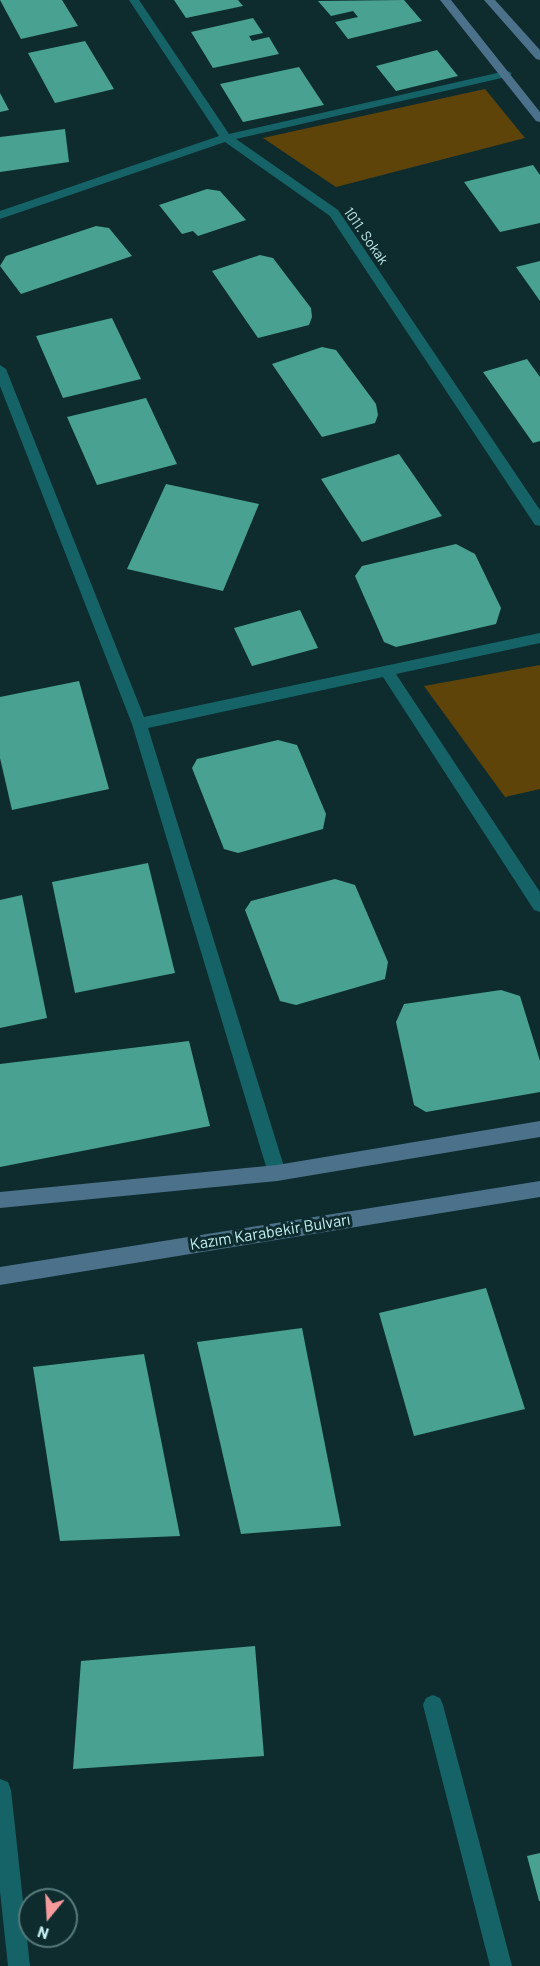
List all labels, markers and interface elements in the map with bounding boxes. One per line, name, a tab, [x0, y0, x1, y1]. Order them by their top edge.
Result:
street label: 1011. Sokak	[340, 204, 392, 268]
street label: Kazım Karabekir Bulvarı	[189, 1210, 351, 1254]
north arrow	[18, 1888, 78, 1948]
text: N	[35, 1923, 51, 1944]

